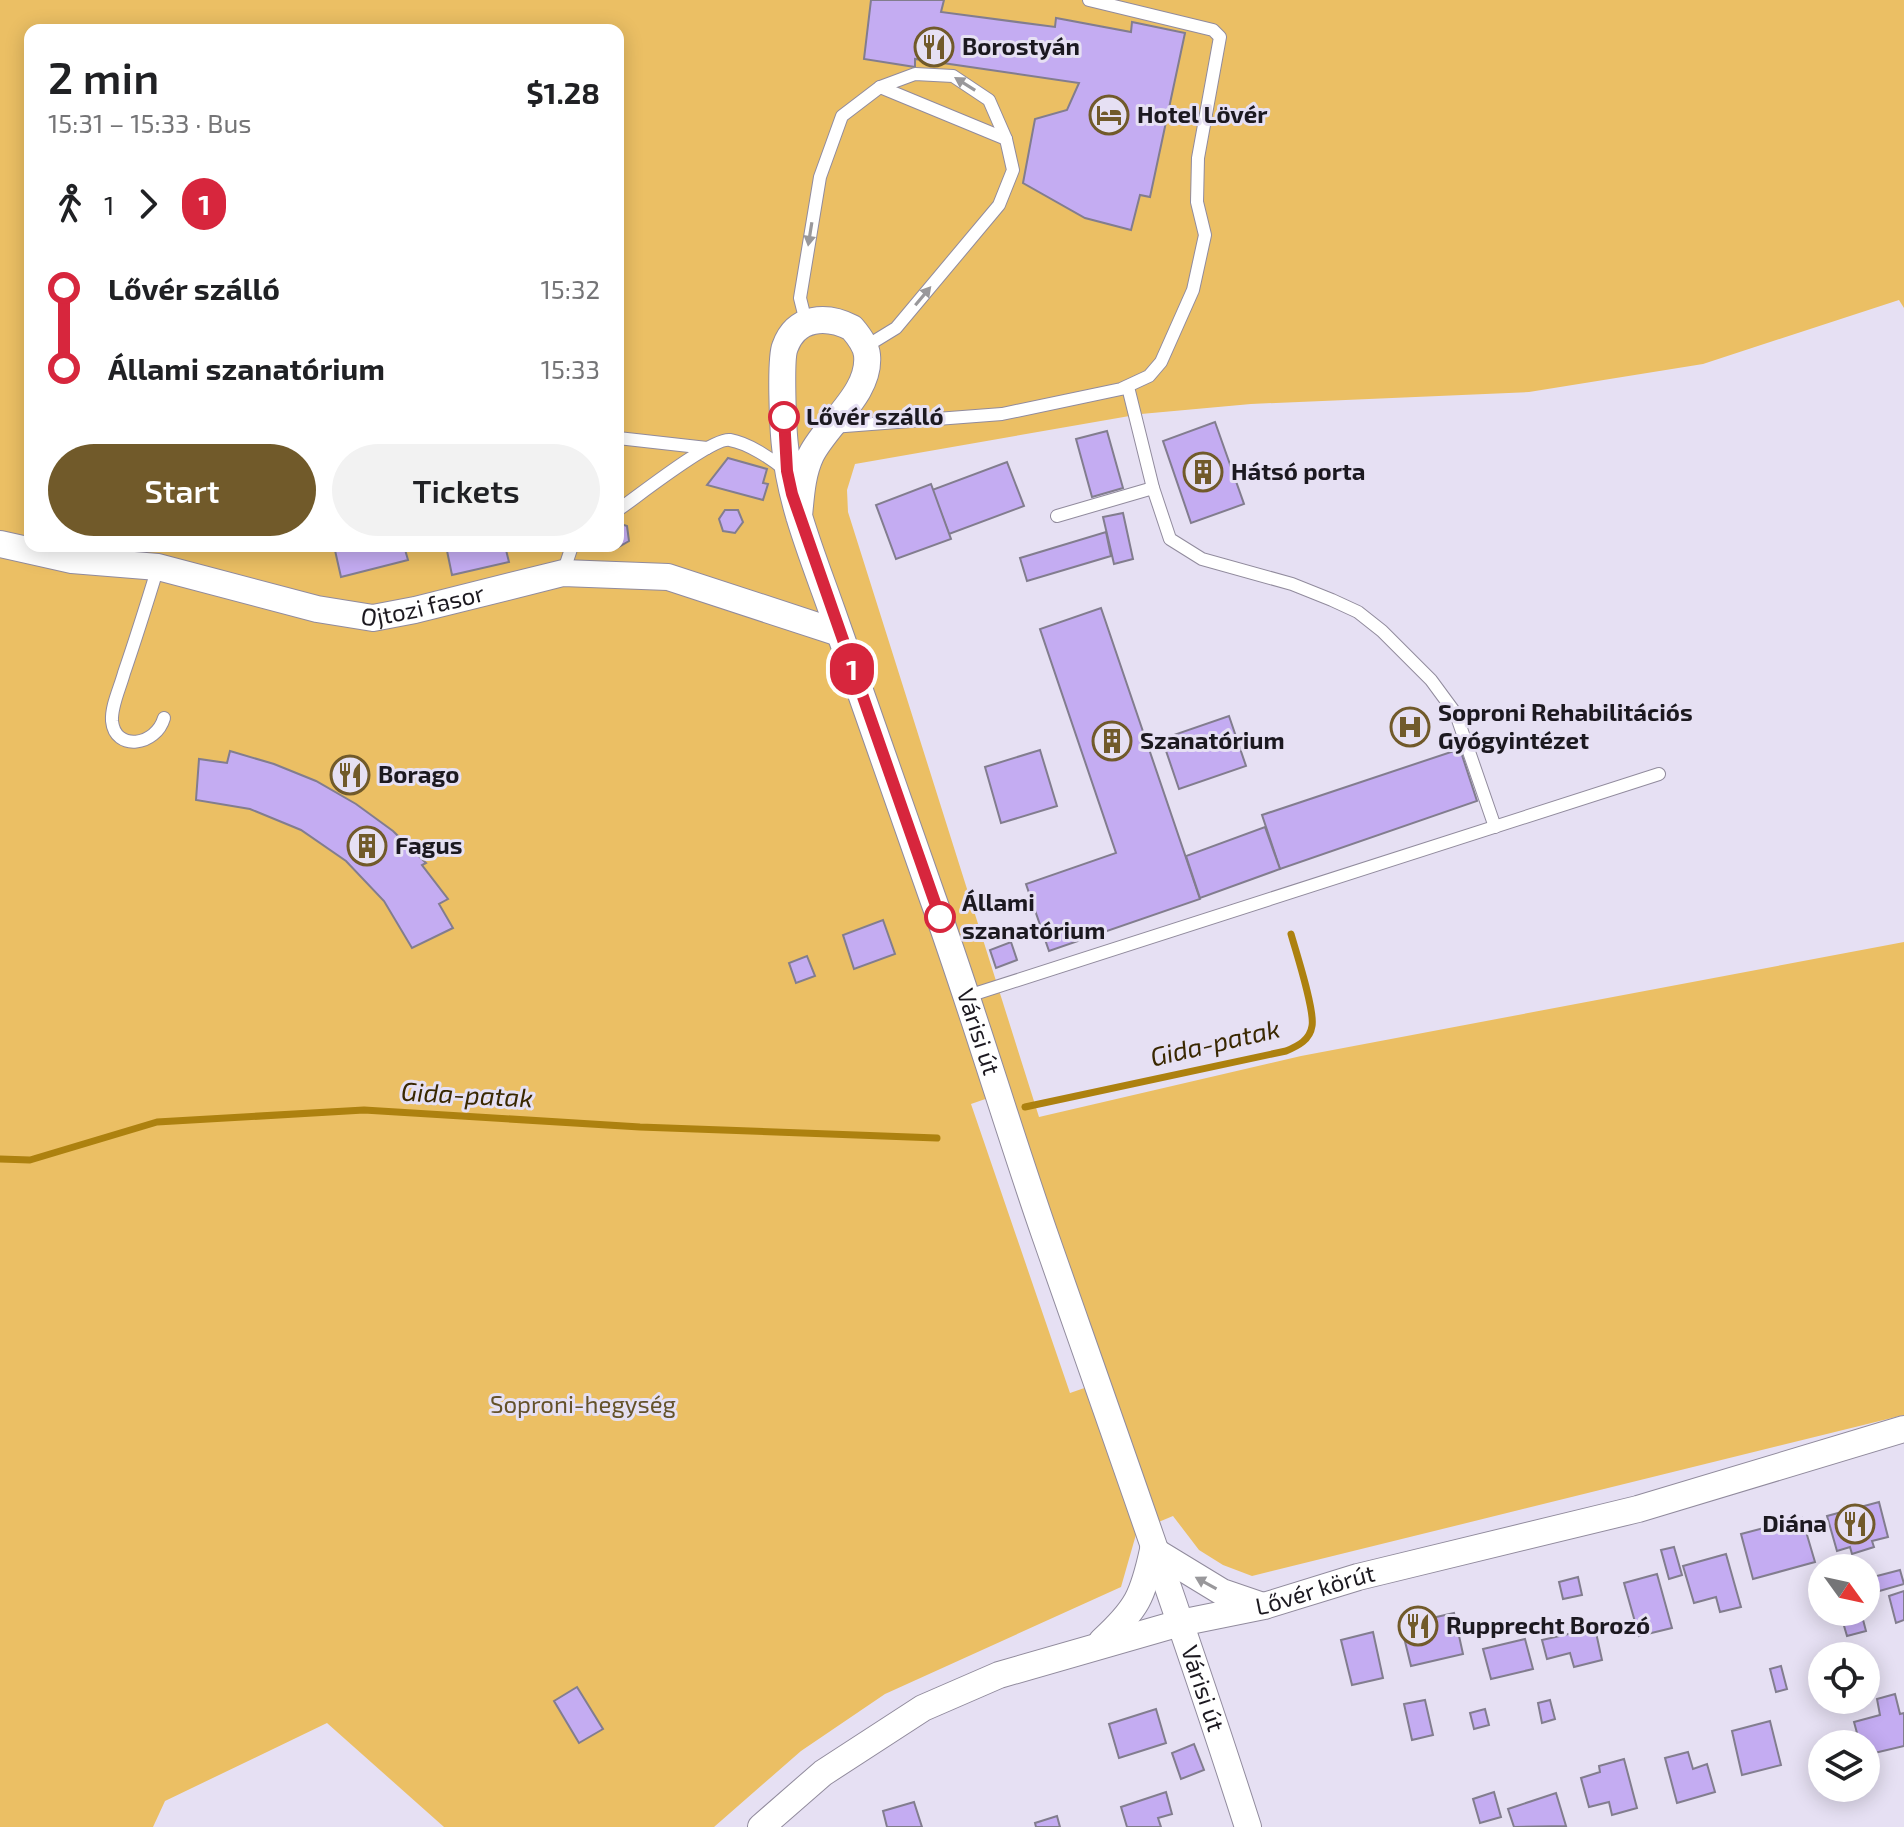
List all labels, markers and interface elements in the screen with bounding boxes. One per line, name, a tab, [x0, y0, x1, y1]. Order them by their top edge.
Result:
restaurant icon: Borostyán	[913, 26, 955, 68]
place label: Borostyán	[962, 31, 1080, 60]
text: 2 min	[48, 50, 159, 103]
text: $1.28	[526, 74, 600, 110]
one-way arrow	[954, 78, 976, 92]
hotel icon: Hotel Lövér	[1088, 94, 1130, 136]
place label: Hotel Lövér	[1137, 99, 1268, 128]
text: 15:31 – 15:33 · Bus	[48, 107, 251, 138]
icon: walk	[48, 182, 92, 226]
icon: forward	[126, 182, 170, 226]
text: 1	[198, 187, 210, 221]
text: 1	[104, 189, 114, 220]
one-way arrow	[804, 222, 816, 247]
text: Lővér szálló	[108, 270, 280, 306]
text: 15:32	[541, 273, 600, 304]
one-way arrow	[914, 286, 931, 306]
text: Állami szanatórium	[108, 350, 385, 386]
text: 15:33	[541, 353, 600, 384]
place label: Lővér szálló	[806, 401, 944, 430]
marker: Lővér szálló	[769, 402, 799, 432]
button: Start	[48, 444, 316, 536]
button: Tickets	[332, 444, 600, 536]
building icon: Hátsó porta	[1182, 451, 1224, 493]
place label: Hátsó porta	[1231, 456, 1366, 485]
street label: Ojtozi fasor	[359, 577, 487, 631]
line badge: 1	[826, 643, 878, 695]
text: 1	[846, 652, 858, 686]
place label: Soproni Rehabilitációs Gyógyintézet	[1438, 697, 1693, 754]
hospital icon: Soproni Rehabilitációs Gyógyintézet	[1389, 706, 1431, 748]
building icon: Szanatórium	[1091, 720, 1133, 762]
place label: Szanatórium	[1140, 725, 1285, 754]
restaurant icon: Borago	[329, 754, 371, 796]
place label: Borago	[378, 759, 459, 788]
building icon: Fagus	[346, 825, 388, 867]
place label: Fagus	[395, 830, 462, 859]
place label: Állami szanatórium	[962, 887, 1105, 944]
marker: Állami szanatórium	[925, 902, 955, 932]
street label: Várisi út	[952, 984, 1007, 1078]
water label: Gida-patak	[1147, 1012, 1283, 1072]
water label: Gida-patak	[400, 1075, 534, 1112]
park label: Soproni-hegység	[490, 1389, 676, 1418]
restaurant icon: Diána	[1834, 1503, 1876, 1545]
place label: Diána	[1762, 1508, 1827, 1537]
north arrow	[1808, 1554, 1880, 1626]
map controls	[1808, 1554, 1880, 1802]
street label: Lővér körút	[1253, 1557, 1378, 1620]
one-way arrow	[1195, 1576, 1217, 1590]
restaurant icon: Rupprecht Borozó	[1397, 1605, 1439, 1647]
place label: Rupprecht Borozó	[1446, 1610, 1650, 1639]
street label: Várisi út	[1176, 1641, 1232, 1735]
button: locate	[1808, 1642, 1880, 1714]
button: layers	[1808, 1730, 1880, 1802]

